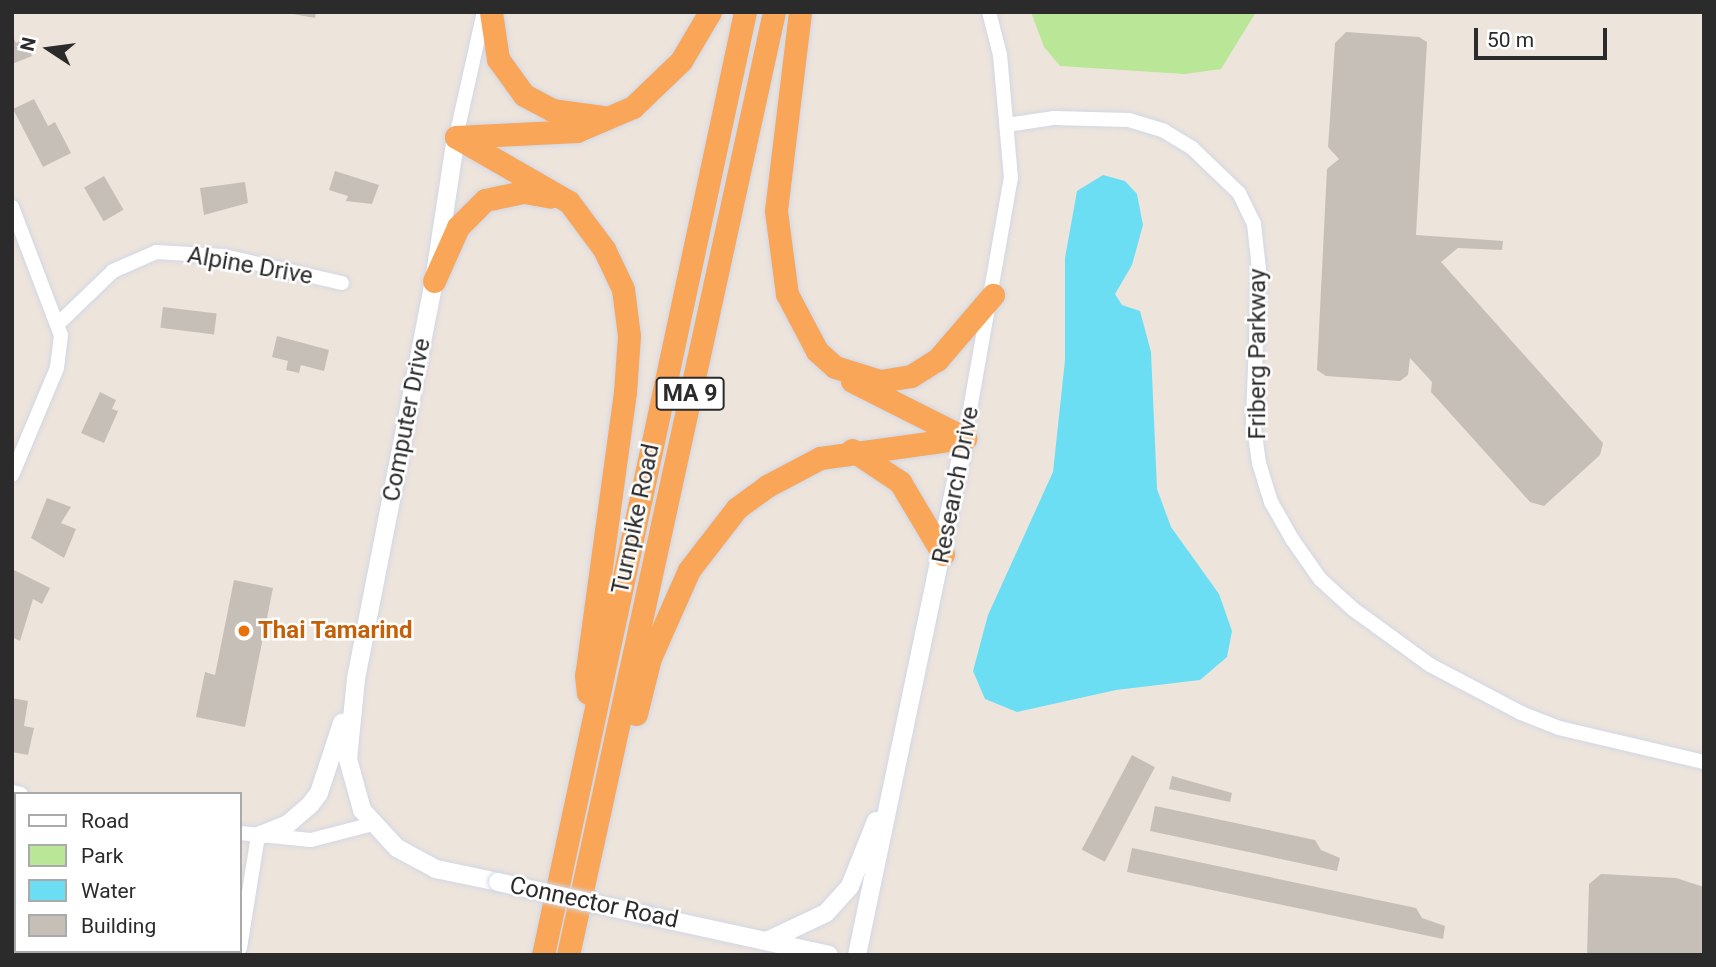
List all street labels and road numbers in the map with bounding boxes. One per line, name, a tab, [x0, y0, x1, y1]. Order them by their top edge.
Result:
street label: Alpine Drive	[185, 241, 315, 291]
street label: Friberg Parkway	[1244, 268, 1272, 440]
street label: Computer Drive	[377, 336, 437, 504]
road number: MA 9	[655, 374, 725, 414]
street label: Research Drive	[927, 404, 985, 566]
street label: Turnpike Road	[606, 441, 666, 597]
street label: Connector Road	[507, 871, 681, 935]

